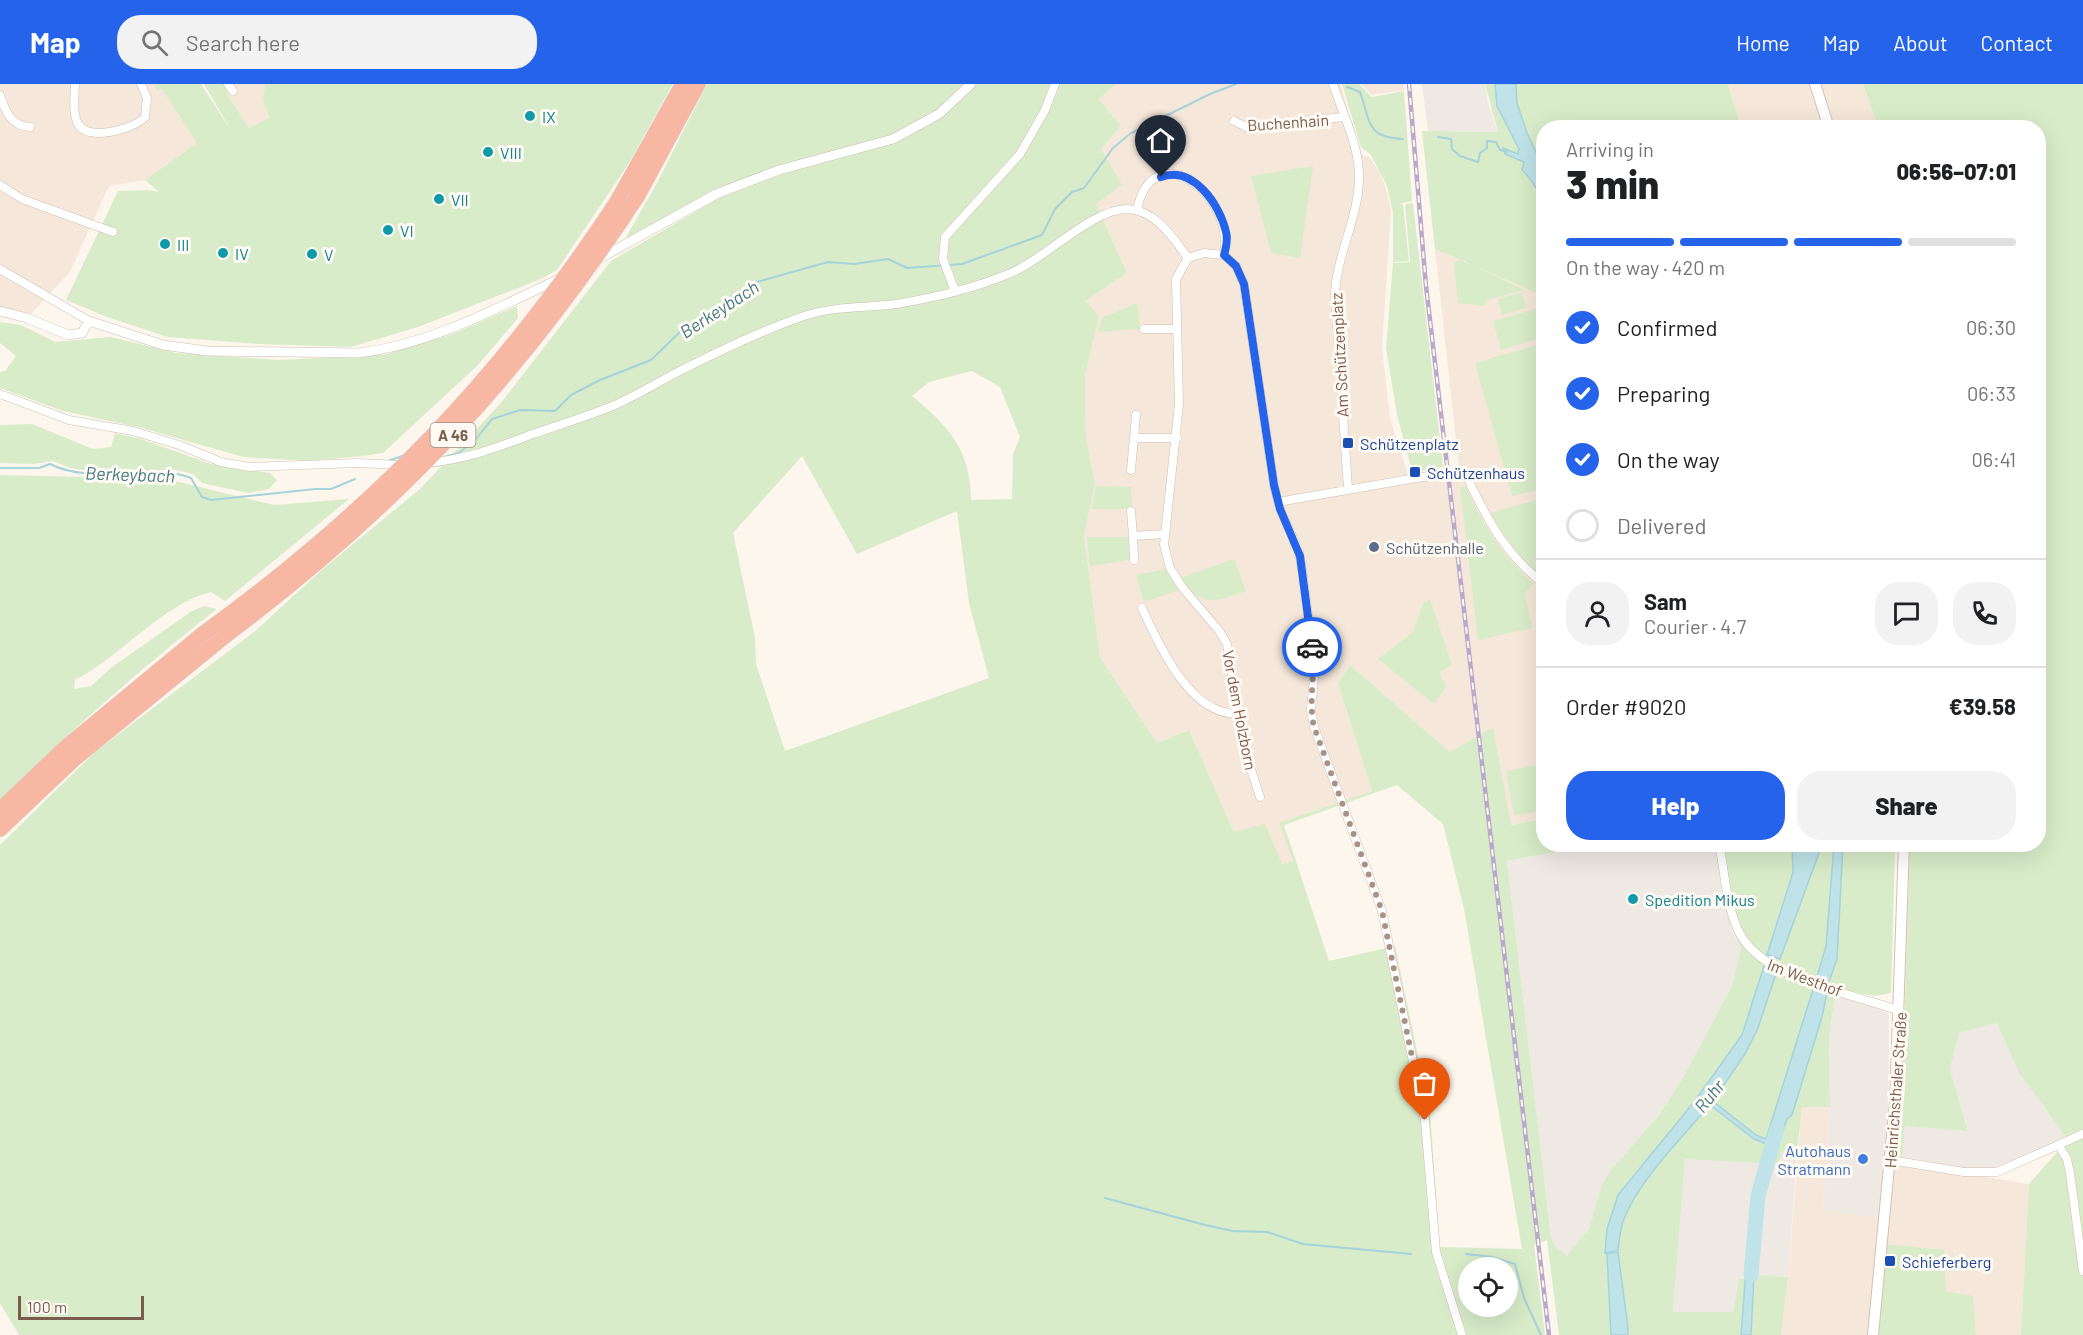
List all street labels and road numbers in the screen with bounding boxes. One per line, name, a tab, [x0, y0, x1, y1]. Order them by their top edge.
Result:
street label: Buchenhain	[1247, 110, 1329, 134]
street label: Am Schützenplatz	[1326, 292, 1352, 418]
road number: A 46	[430, 423, 476, 447]
street label: Vor dem Holzborn	[1219, 648, 1261, 772]
street label: Im Westhof	[1765, 954, 1845, 1000]
street label: Heinrichsthaler Straße	[1880, 1011, 1910, 1169]

